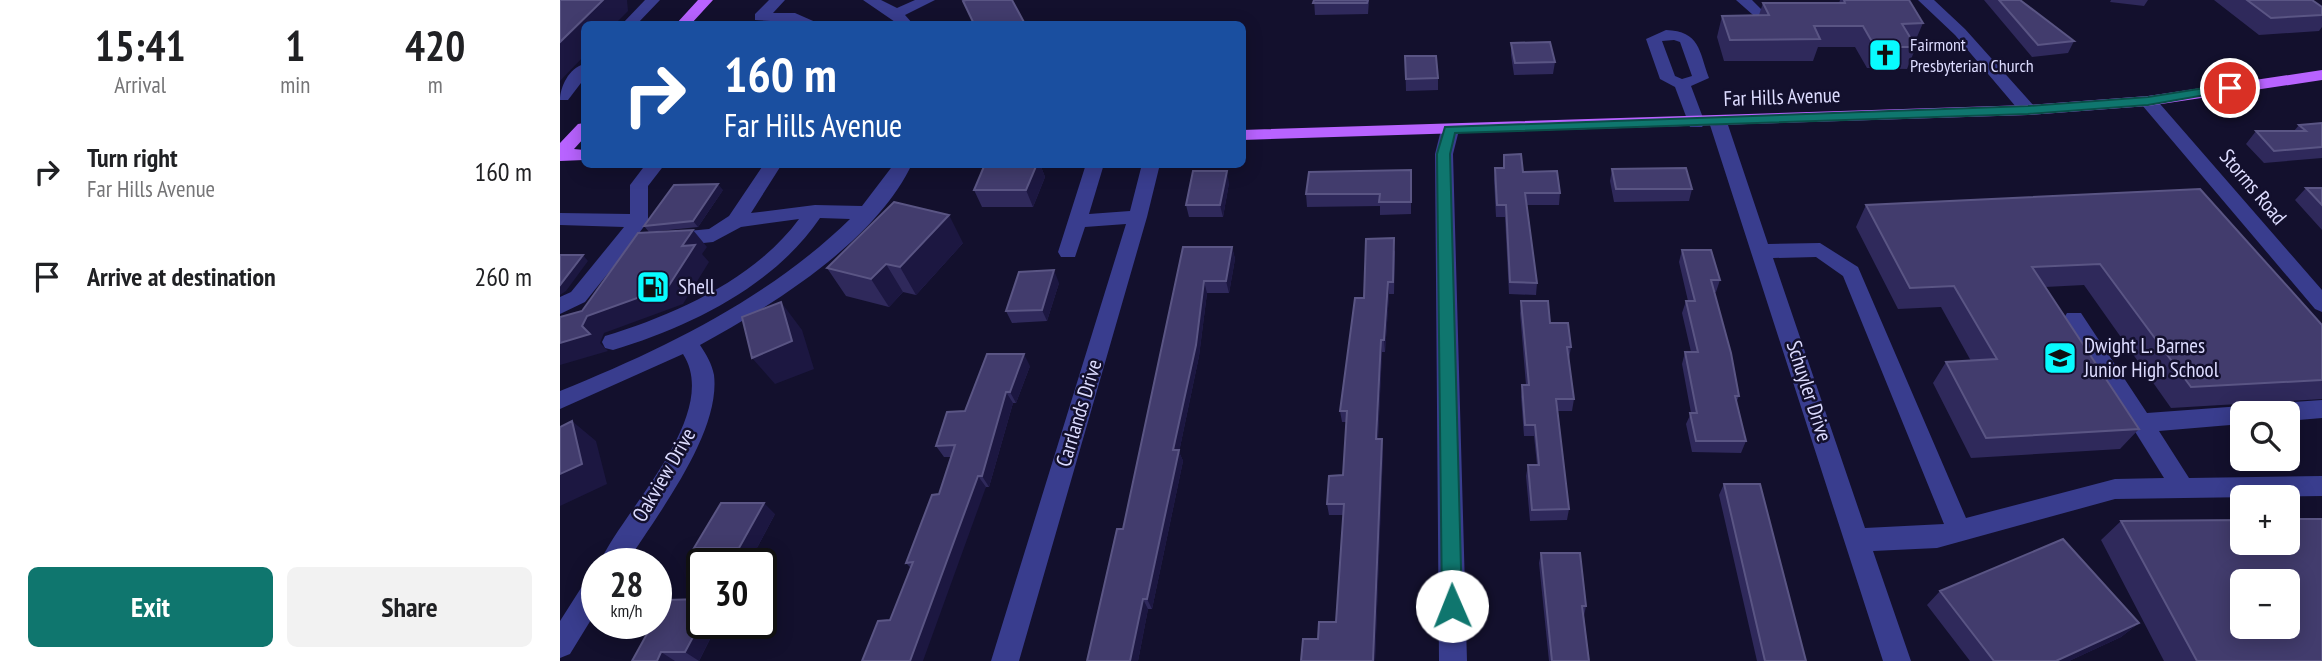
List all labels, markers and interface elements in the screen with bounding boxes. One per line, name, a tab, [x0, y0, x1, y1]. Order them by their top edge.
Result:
text: 15:41	[95, 18, 186, 73]
text: 1	[285, 18, 305, 73]
text: 420	[405, 18, 465, 73]
place label: Fairmont Presbyterian Church	[1910, 33, 2034, 77]
church icon: Fairmont Presbyterian Church	[1866, 36, 1904, 74]
text: 160 m	[724, 42, 837, 106]
icon: right	[609, 49, 700, 140]
pin	[2200, 58, 2260, 118]
icon: arrive	[2211, 69, 2249, 107]
text: Arrival	[114, 70, 166, 99]
text: min	[280, 70, 310, 99]
text: m	[428, 70, 443, 99]
street label: Far Hills Avenue	[1723, 81, 1841, 112]
text: Far Hills Avenue	[724, 104, 902, 146]
text: Turn right	[87, 141, 178, 174]
street label: Storms Road	[2214, 143, 2293, 230]
icon: right	[28, 153, 66, 191]
text: 160 m	[474, 155, 532, 188]
text: Far Hills Avenue	[87, 174, 215, 203]
icon: arrive	[28, 258, 66, 296]
text: Arrive at destination	[87, 260, 276, 293]
text: 260 m	[474, 260, 532, 293]
fuel station icon: Shell	[634, 268, 672, 306]
place label: Shell	[678, 273, 715, 300]
place label: Dwight L. Barnes Junior High School	[2083, 332, 2219, 383]
street label: Schuyler Drive	[1780, 337, 1838, 445]
school or university icon: Dwight L. Barnes Junior High School	[2041, 339, 2079, 377]
street label: Carrlands Drive	[1049, 356, 1108, 470]
map controls	[2230, 401, 2300, 639]
button: search	[2230, 401, 2300, 471]
street label: Oakview Drive	[626, 423, 701, 526]
button: +	[2230, 485, 2300, 555]
speed limit sign: 30	[686, 548, 777, 639]
text: 28	[610, 561, 643, 607]
button: Exit	[28, 567, 273, 647]
button: Share	[287, 567, 532, 647]
position arrow	[1415, 569, 1489, 643]
button: −	[2230, 569, 2300, 639]
text: km/h	[611, 599, 642, 622]

